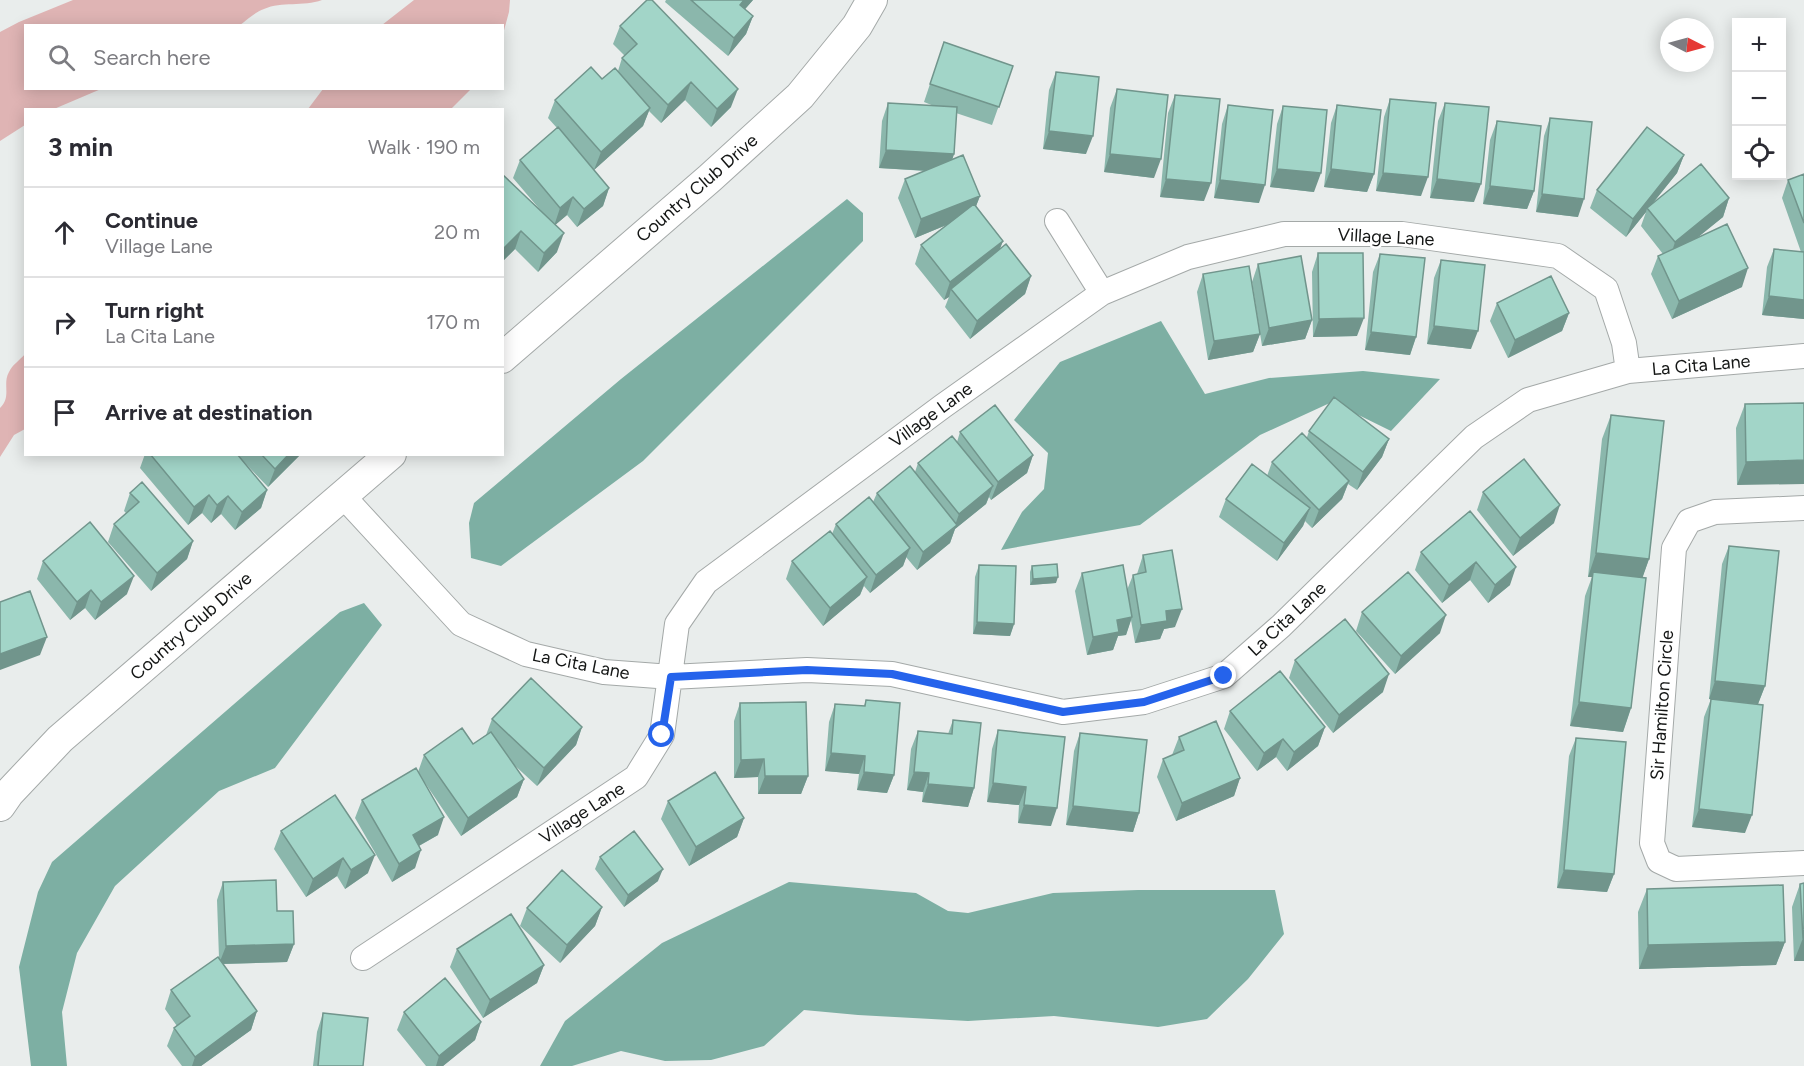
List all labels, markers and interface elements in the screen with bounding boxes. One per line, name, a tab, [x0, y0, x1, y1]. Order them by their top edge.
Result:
north arrow	[1660, 18, 1714, 72]
map controls	[1732, 18, 1786, 180]
button: +	[1732, 18, 1786, 72]
search box	[24, 24, 504, 90]
icon: search	[45, 41, 78, 74]
text: Search here	[93, 44, 211, 71]
button: −	[1732, 72, 1786, 126]
button: locate	[1732, 126, 1786, 180]
street label: Country Club Drive	[632, 129, 762, 247]
text: 3 min	[48, 131, 113, 163]
text: Walk · 190 m	[368, 135, 480, 159]
text: Continue	[105, 207, 198, 234]
icon: ahead	[48, 216, 81, 249]
text: 20 m	[434, 220, 480, 244]
street label: Village Lane	[1337, 223, 1435, 251]
text: Village Lane	[105, 234, 213, 258]
text: Turn right	[105, 297, 204, 324]
icon: right	[48, 306, 81, 339]
text: 170 m	[426, 310, 480, 334]
text: La Cita Lane	[105, 324, 215, 348]
street label: La Cita Lane	[1651, 350, 1751, 380]
street label: Village Lane	[885, 377, 977, 452]
icon: arrive	[48, 396, 81, 429]
text: Arrive at destination	[105, 399, 313, 426]
street label: Country Club Drive	[126, 567, 256, 685]
street label: La Cita Lane	[1243, 577, 1331, 661]
street label: Sir Hamilton Circle	[1646, 629, 1678, 781]
street label: La Cita Lane	[530, 644, 632, 684]
route end	[1210, 662, 1236, 688]
route start	[648, 721, 674, 747]
street label: Village Lane	[535, 777, 629, 849]

